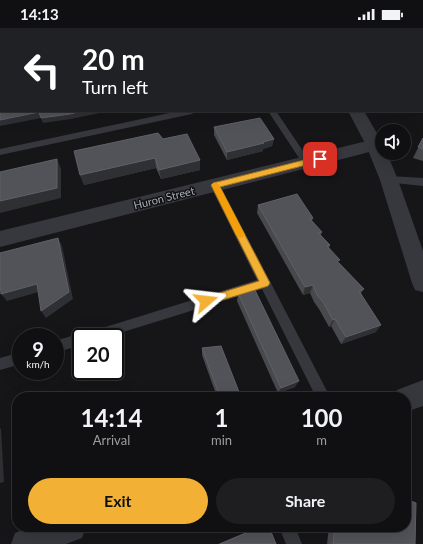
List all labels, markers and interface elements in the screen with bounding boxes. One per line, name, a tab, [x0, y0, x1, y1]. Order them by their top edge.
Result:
text: 14:13	[20, 5, 59, 23]
text: 20 m	[82, 42, 145, 76]
icon: left	[16, 44, 68, 96]
text: Turn left	[82, 76, 148, 98]
map controls	[375, 124, 411, 160]
button: sound	[375, 124, 411, 160]
pin	[303, 142, 337, 176]
icon: arrive	[309, 148, 331, 170]
street label: Huron Street	[132, 184, 196, 211]
position arrow	[185, 280, 227, 322]
speed limit sign: 20	[72, 328, 124, 380]
text: 9	[32, 337, 44, 361]
text: km/h	[26, 358, 50, 370]
text: 14:14	[81, 403, 142, 432]
text: 1	[215, 403, 229, 432]
text: 100	[301, 403, 342, 432]
text: Arrival	[93, 432, 130, 448]
text: min	[211, 432, 232, 448]
text: m	[316, 432, 327, 448]
button: Exit	[28, 478, 208, 524]
button: Share	[216, 478, 395, 524]

